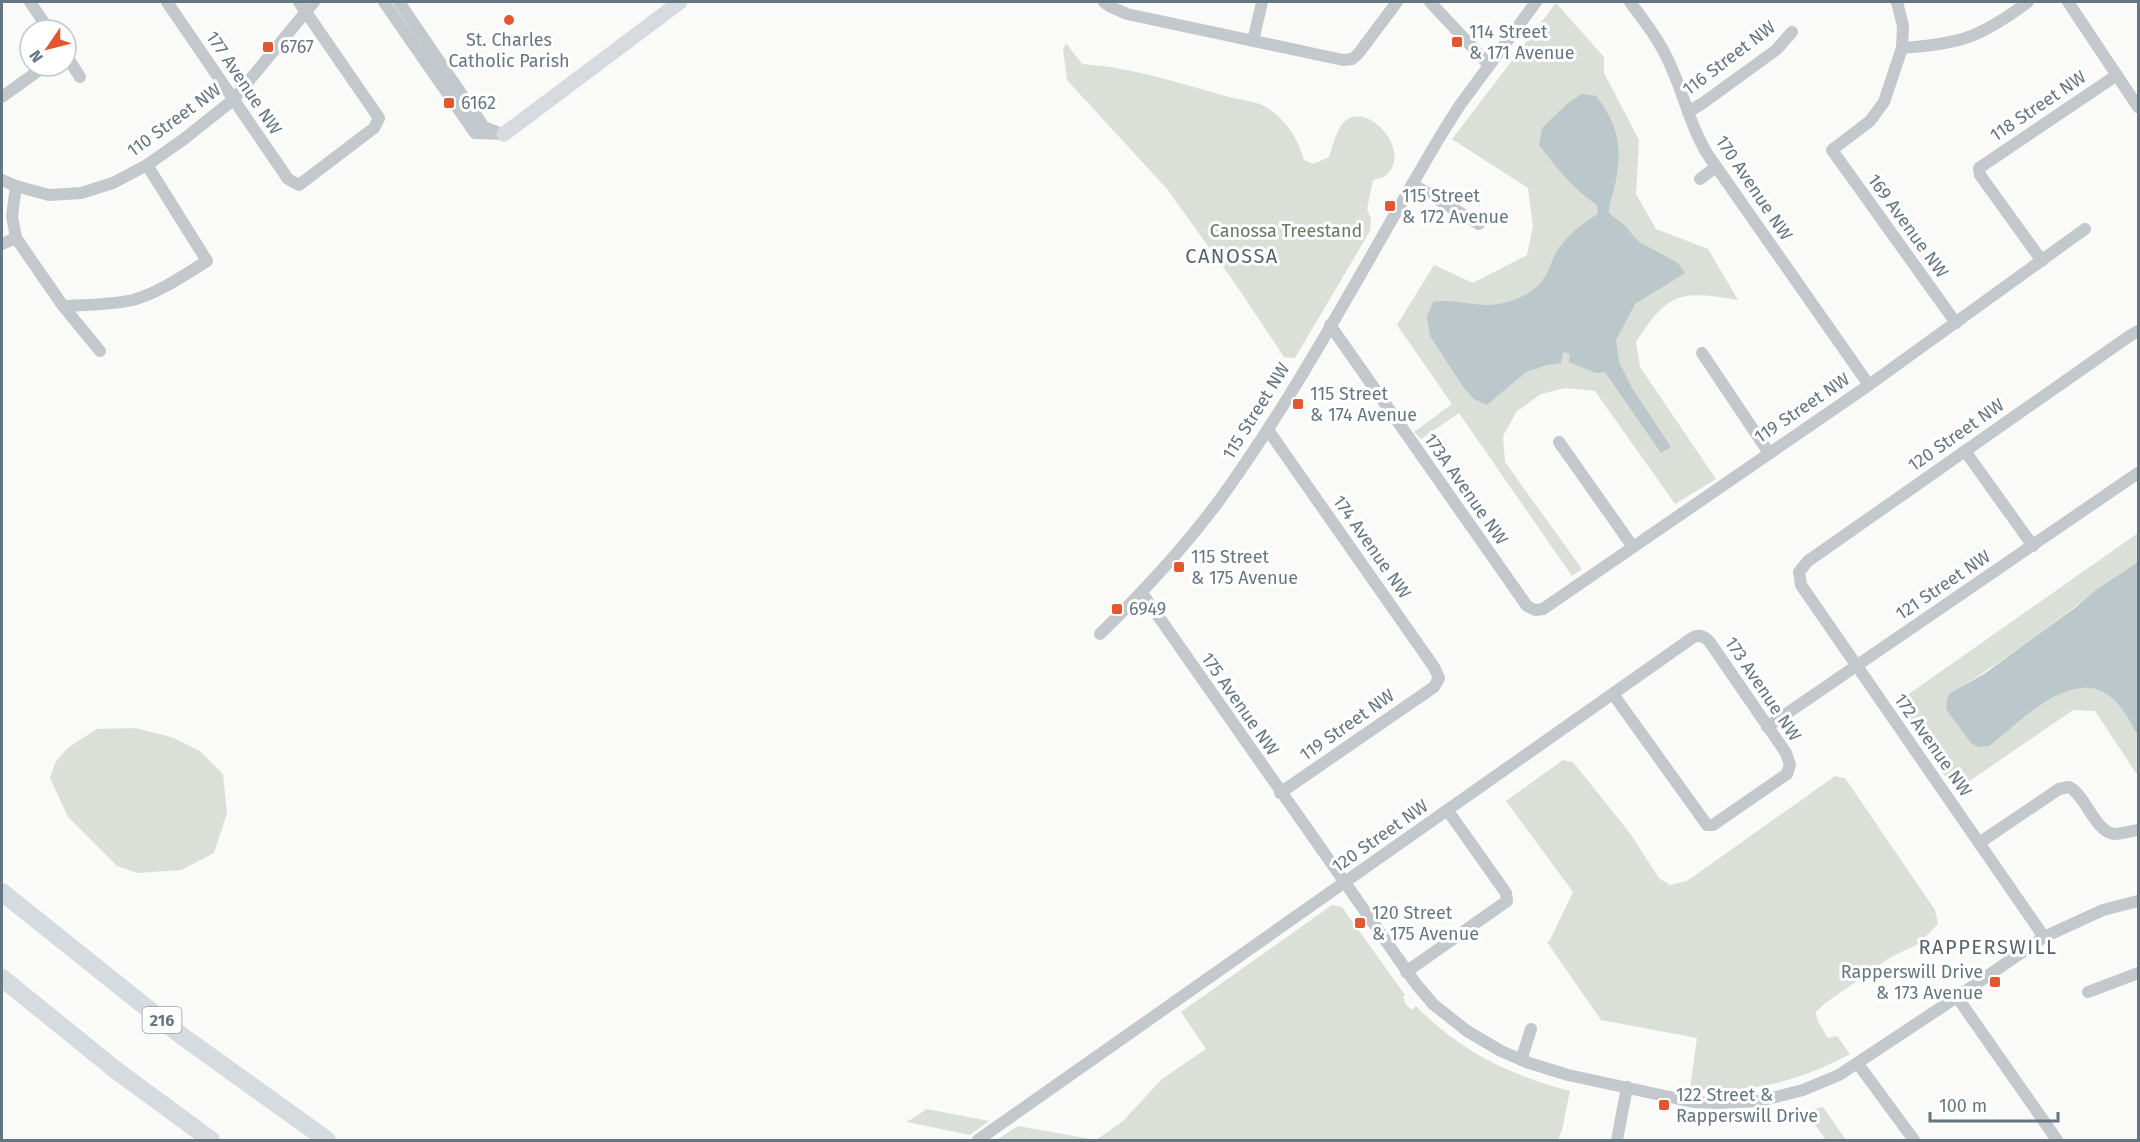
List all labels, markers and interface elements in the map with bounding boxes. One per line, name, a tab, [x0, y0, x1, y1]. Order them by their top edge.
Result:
marker: St. Charles Catholic Parish	[502, 13, 516, 27]
street label: 116 Street NW	[1678, 16, 1780, 100]
north arrow	[18, 18, 78, 78]
place label: 114 Street & 171 Avenue	[1469, 21, 1575, 64]
street label: 177 Avenue NW	[201, 27, 287, 139]
place label: St. Charles Catholic Parish	[448, 29, 570, 72]
marker: 114 Street & 171 Avenue	[1450, 35, 1464, 49]
place label: 6767	[280, 36, 314, 58]
marker: 6767	[261, 40, 275, 54]
text: N	[25, 47, 47, 66]
street label: 118 Street NW	[1986, 66, 2090, 146]
street label: 110 Street NW	[123, 78, 225, 161]
place label: 6162	[461, 92, 496, 114]
marker: 6162	[442, 96, 456, 110]
street label: 170 Avenue NW	[1711, 131, 1797, 245]
street label: 169 Avenue NW	[1863, 170, 1953, 282]
place label: 115 Street & 172 Avenue	[1402, 185, 1509, 228]
marker: 115 Street & 172 Avenue	[1383, 199, 1397, 213]
park label: Canossa Treestand	[1210, 220, 1362, 242]
district label: CANOSSA	[1185, 244, 1279, 268]
street label: 115 Street NW	[1218, 358, 1295, 463]
street label: 119 Street NW	[1750, 368, 1854, 448]
place label: 115 Street & 174 Avenue	[1310, 383, 1417, 426]
street label: 120 Street NW	[1904, 394, 2008, 476]
marker: 115 Street & 174 Avenue	[1291, 397, 1305, 411]
street label: 173A Avenue NW	[1419, 429, 1513, 549]
street label: 174 Avenue NW	[1328, 491, 1416, 603]
street label: 121 Street NW	[1891, 545, 1995, 625]
place label: 115 Street & 175 Avenue	[1191, 546, 1298, 589]
marker: 115 Street & 175 Avenue	[1172, 560, 1186, 574]
place label: 6949	[1129, 598, 1166, 620]
marker: 6949	[1110, 602, 1124, 616]
street label: 173 Avenue NW	[1720, 633, 1806, 745]
street label: 175 Avenue NW	[1196, 648, 1284, 760]
street label: 119 Street NW	[1296, 684, 1399, 766]
street label: 172 Avenue NW	[1889, 689, 1977, 801]
street label: 120 Street NW	[1328, 795, 1432, 877]
place label: 120 Street & 175 Avenue	[1372, 902, 1479, 945]
marker: 120 Street & 175 Avenue	[1353, 916, 1367, 930]
district label: RAPPERSWILL	[1919, 935, 2058, 959]
place label: Rapperswill Drive & 173 Avenue	[1841, 961, 1983, 1004]
marker: Rapperswill Drive & 173 Avenue	[1988, 975, 2002, 989]
road number: 216	[142, 1007, 182, 1033]
place label: 122 Street & Rapperswill Drive	[1676, 1084, 1818, 1127]
scale bar	[1930, 1085, 2058, 1123]
text: 100 m	[1939, 1095, 1987, 1117]
marker: 122 Street & Rapperswill Drive	[1657, 1098, 1671, 1112]

